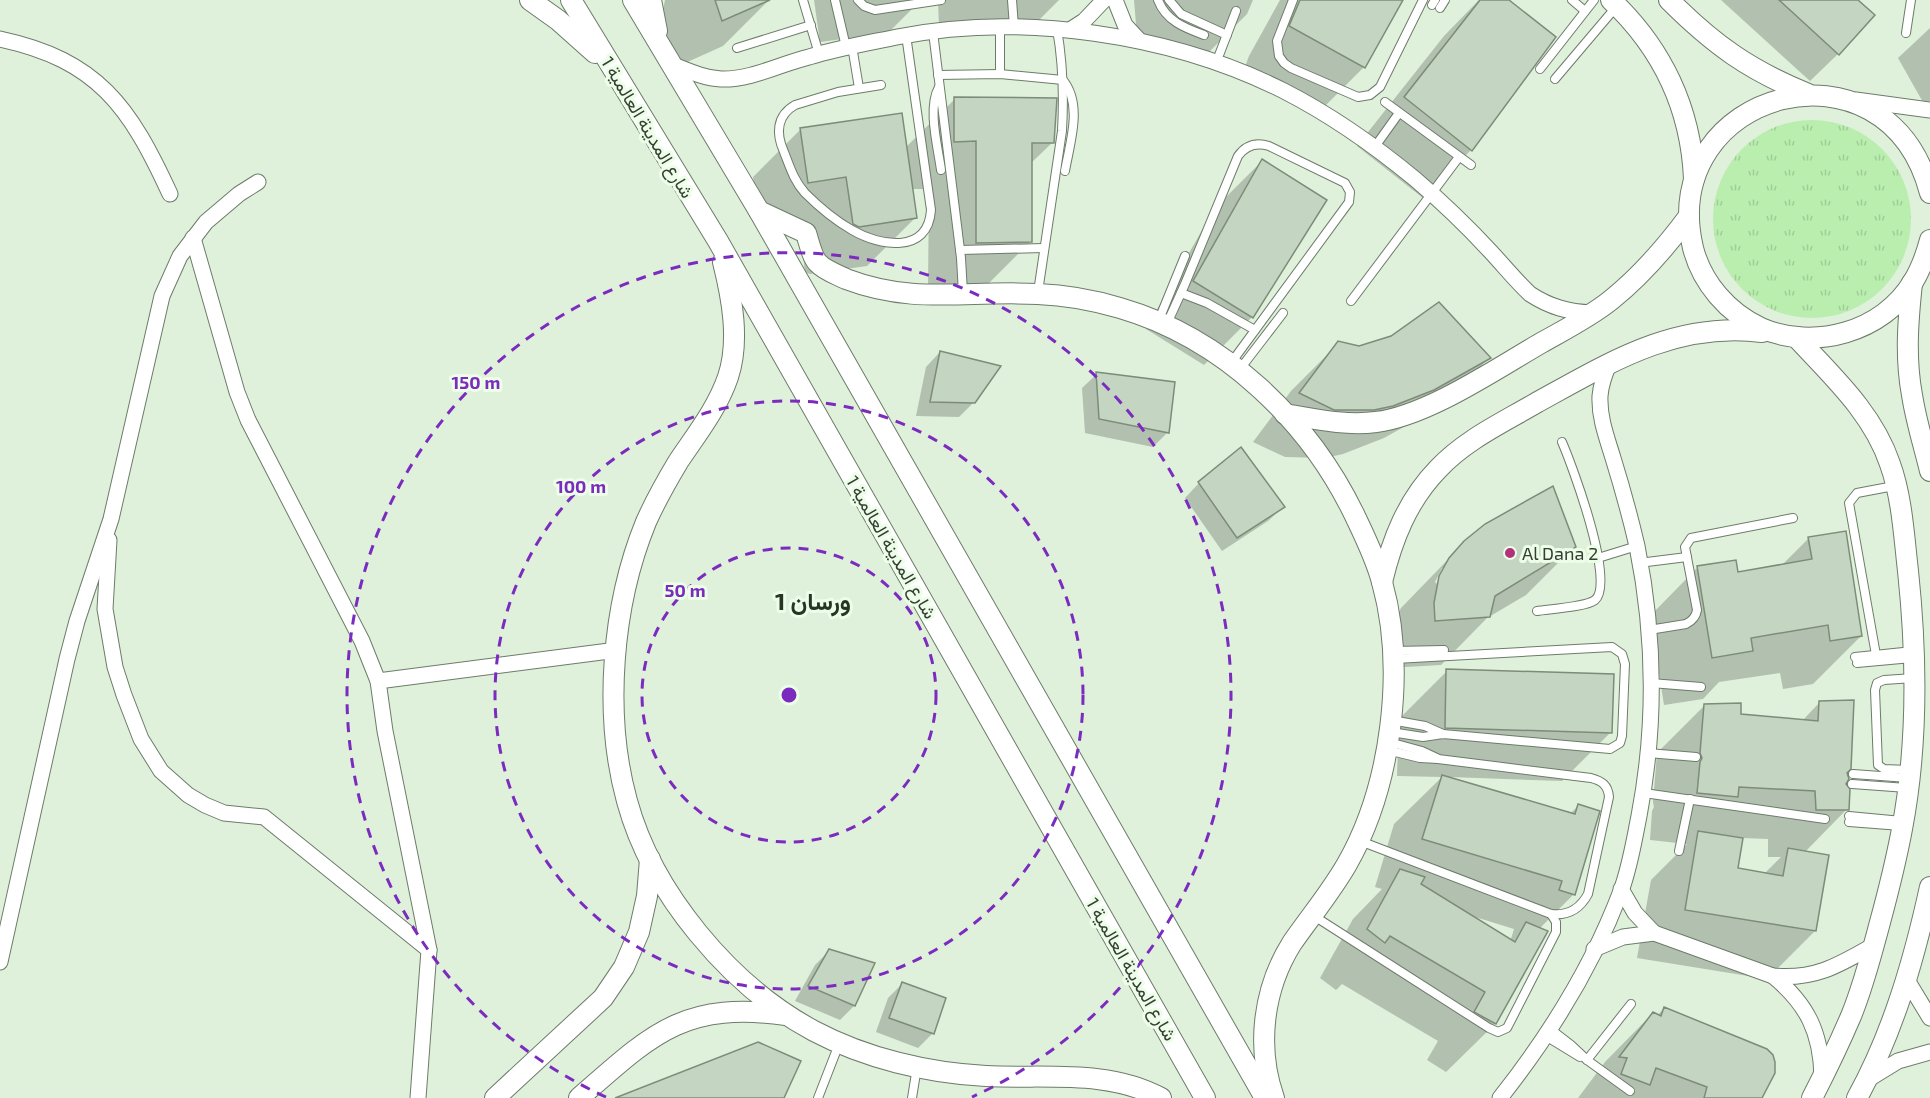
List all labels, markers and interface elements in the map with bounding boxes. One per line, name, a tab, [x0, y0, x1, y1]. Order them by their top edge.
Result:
street label: شارع المدينة العالمية 1	[595, 52, 699, 203]
text: 150 m	[452, 371, 500, 393]
street label: شارع المدينة العالمية 1	[840, 472, 942, 623]
text: 100 m	[556, 475, 606, 497]
place label: Al Dana 2	[1522, 542, 1598, 564]
marker: Al Dana 2	[1503, 546, 1517, 560]
text: 50 m	[664, 579, 706, 601]
district label: ورسان 1	[775, 586, 851, 617]
centre of rings	[779, 685, 799, 705]
street label: شارع المدينة العالمية 1	[1080, 894, 1182, 1045]

